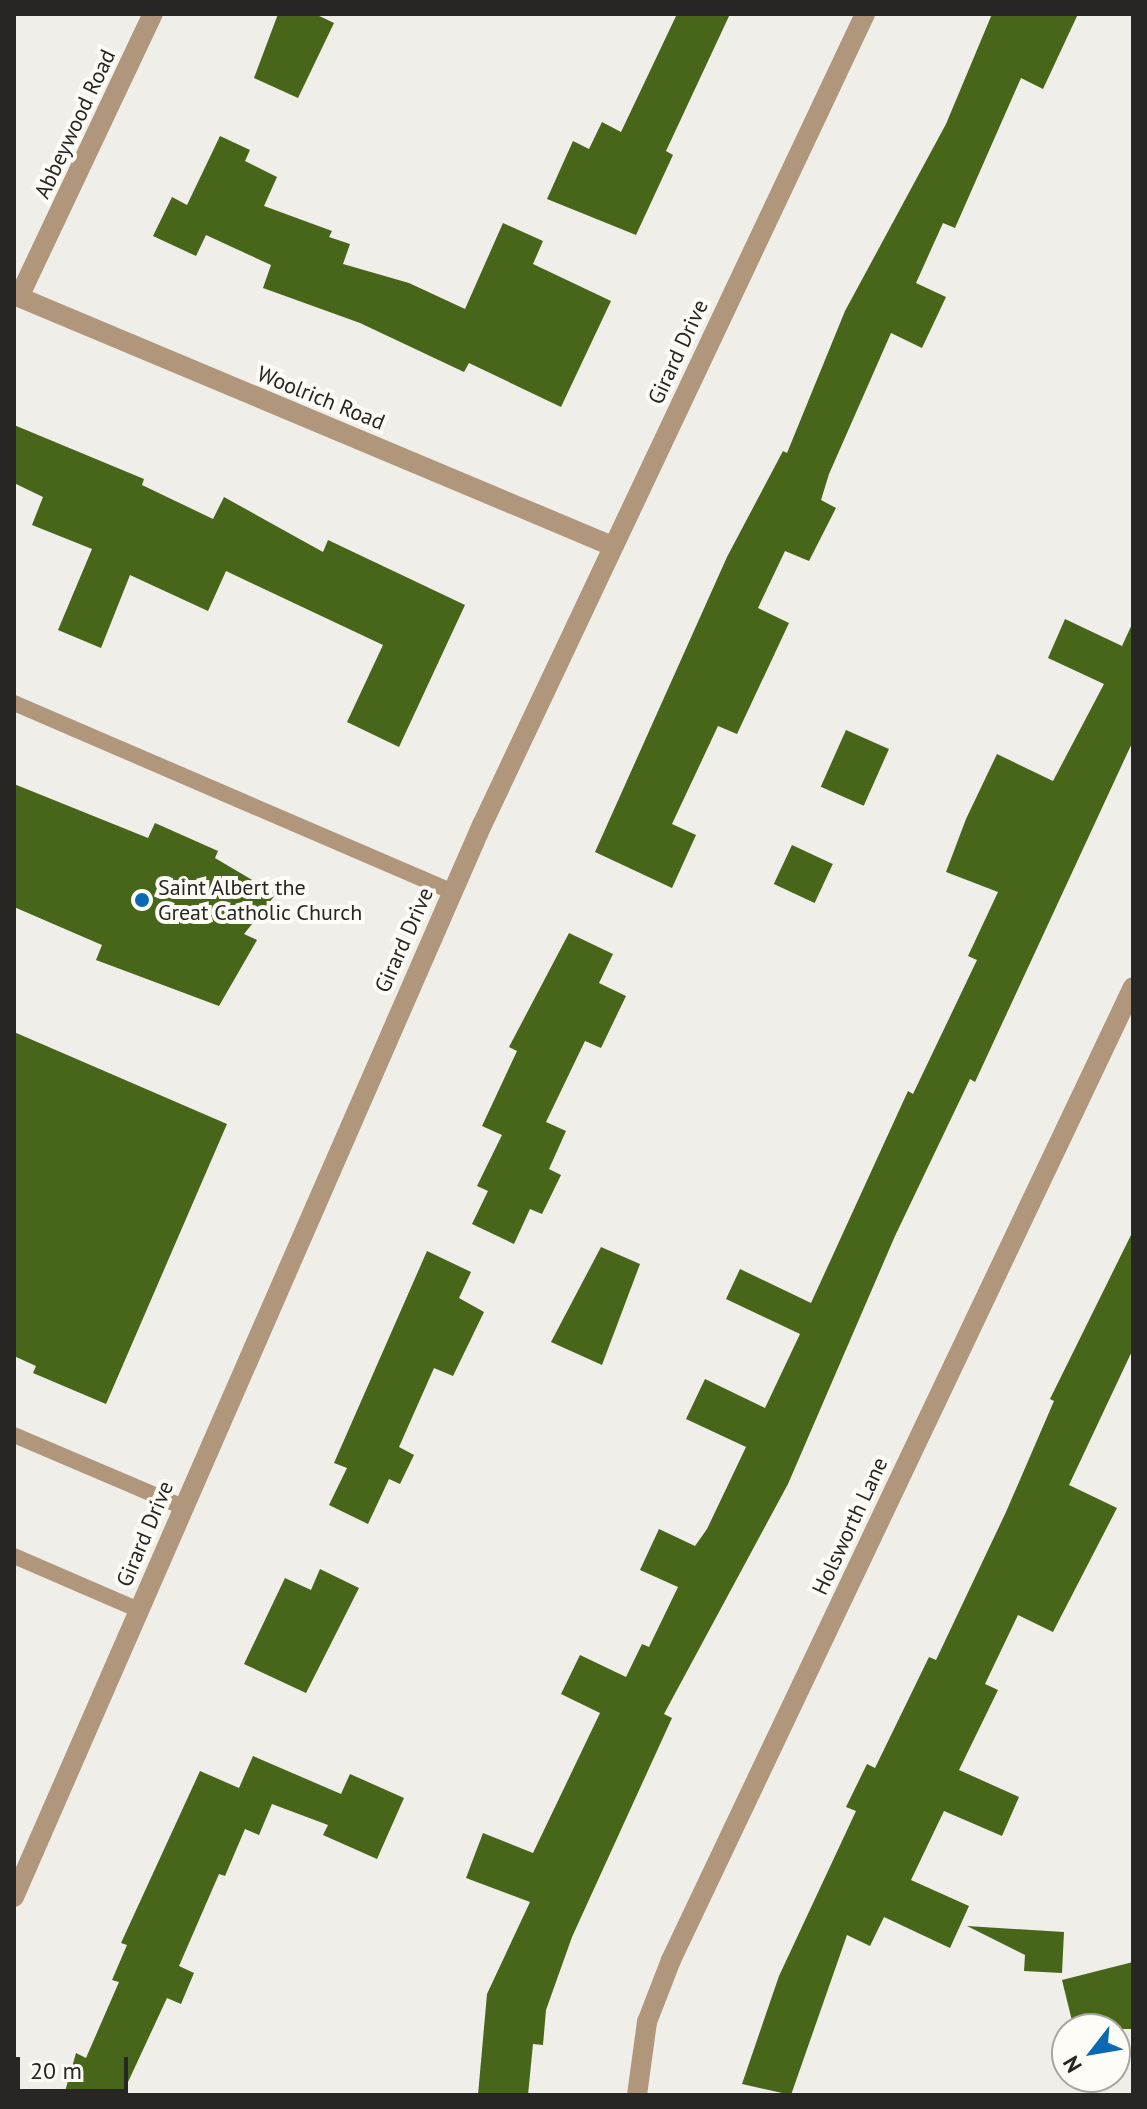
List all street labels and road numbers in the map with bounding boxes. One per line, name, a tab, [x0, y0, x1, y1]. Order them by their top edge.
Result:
street label: Abbeywood Road	[29, 45, 121, 203]
street label: Girard Drive	[642, 296, 714, 408]
street label: Woolrich Road	[253, 360, 389, 436]
street label: Girard Drive	[369, 883, 439, 997]
street label: Holsworth Lane	[807, 1453, 893, 1599]
street label: Girard Drive	[111, 1477, 179, 1591]

